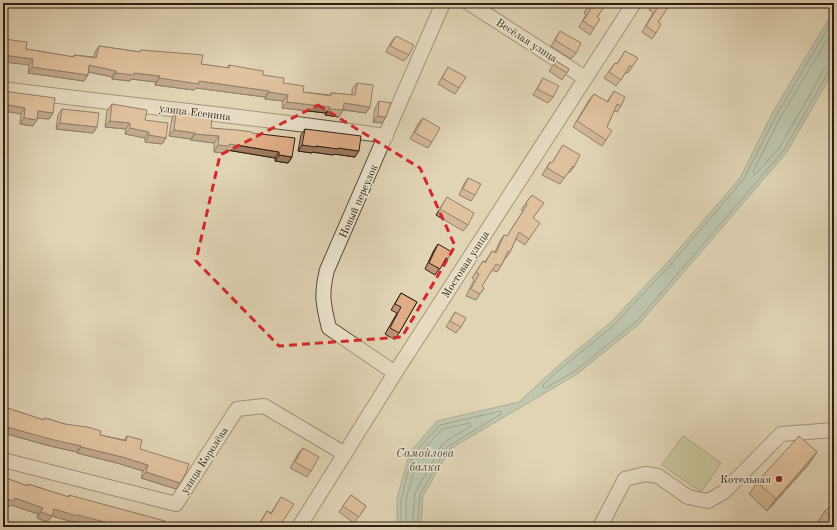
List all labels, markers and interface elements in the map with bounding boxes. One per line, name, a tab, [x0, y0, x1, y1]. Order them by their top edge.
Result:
street label: Весёлая улица	[494, 17, 559, 65]
street label: улица Есенина	[158, 104, 232, 123]
street label: Новый переулок	[338, 163, 381, 240]
street label: Мостовая улица	[440, 229, 492, 300]
street label: улица Королёва	[180, 425, 231, 496]
water label: Самойлова балка	[396, 448, 455, 474]
marker: Котельная	[774, 474, 784, 484]
place label: Котельная	[720, 475, 771, 486]

